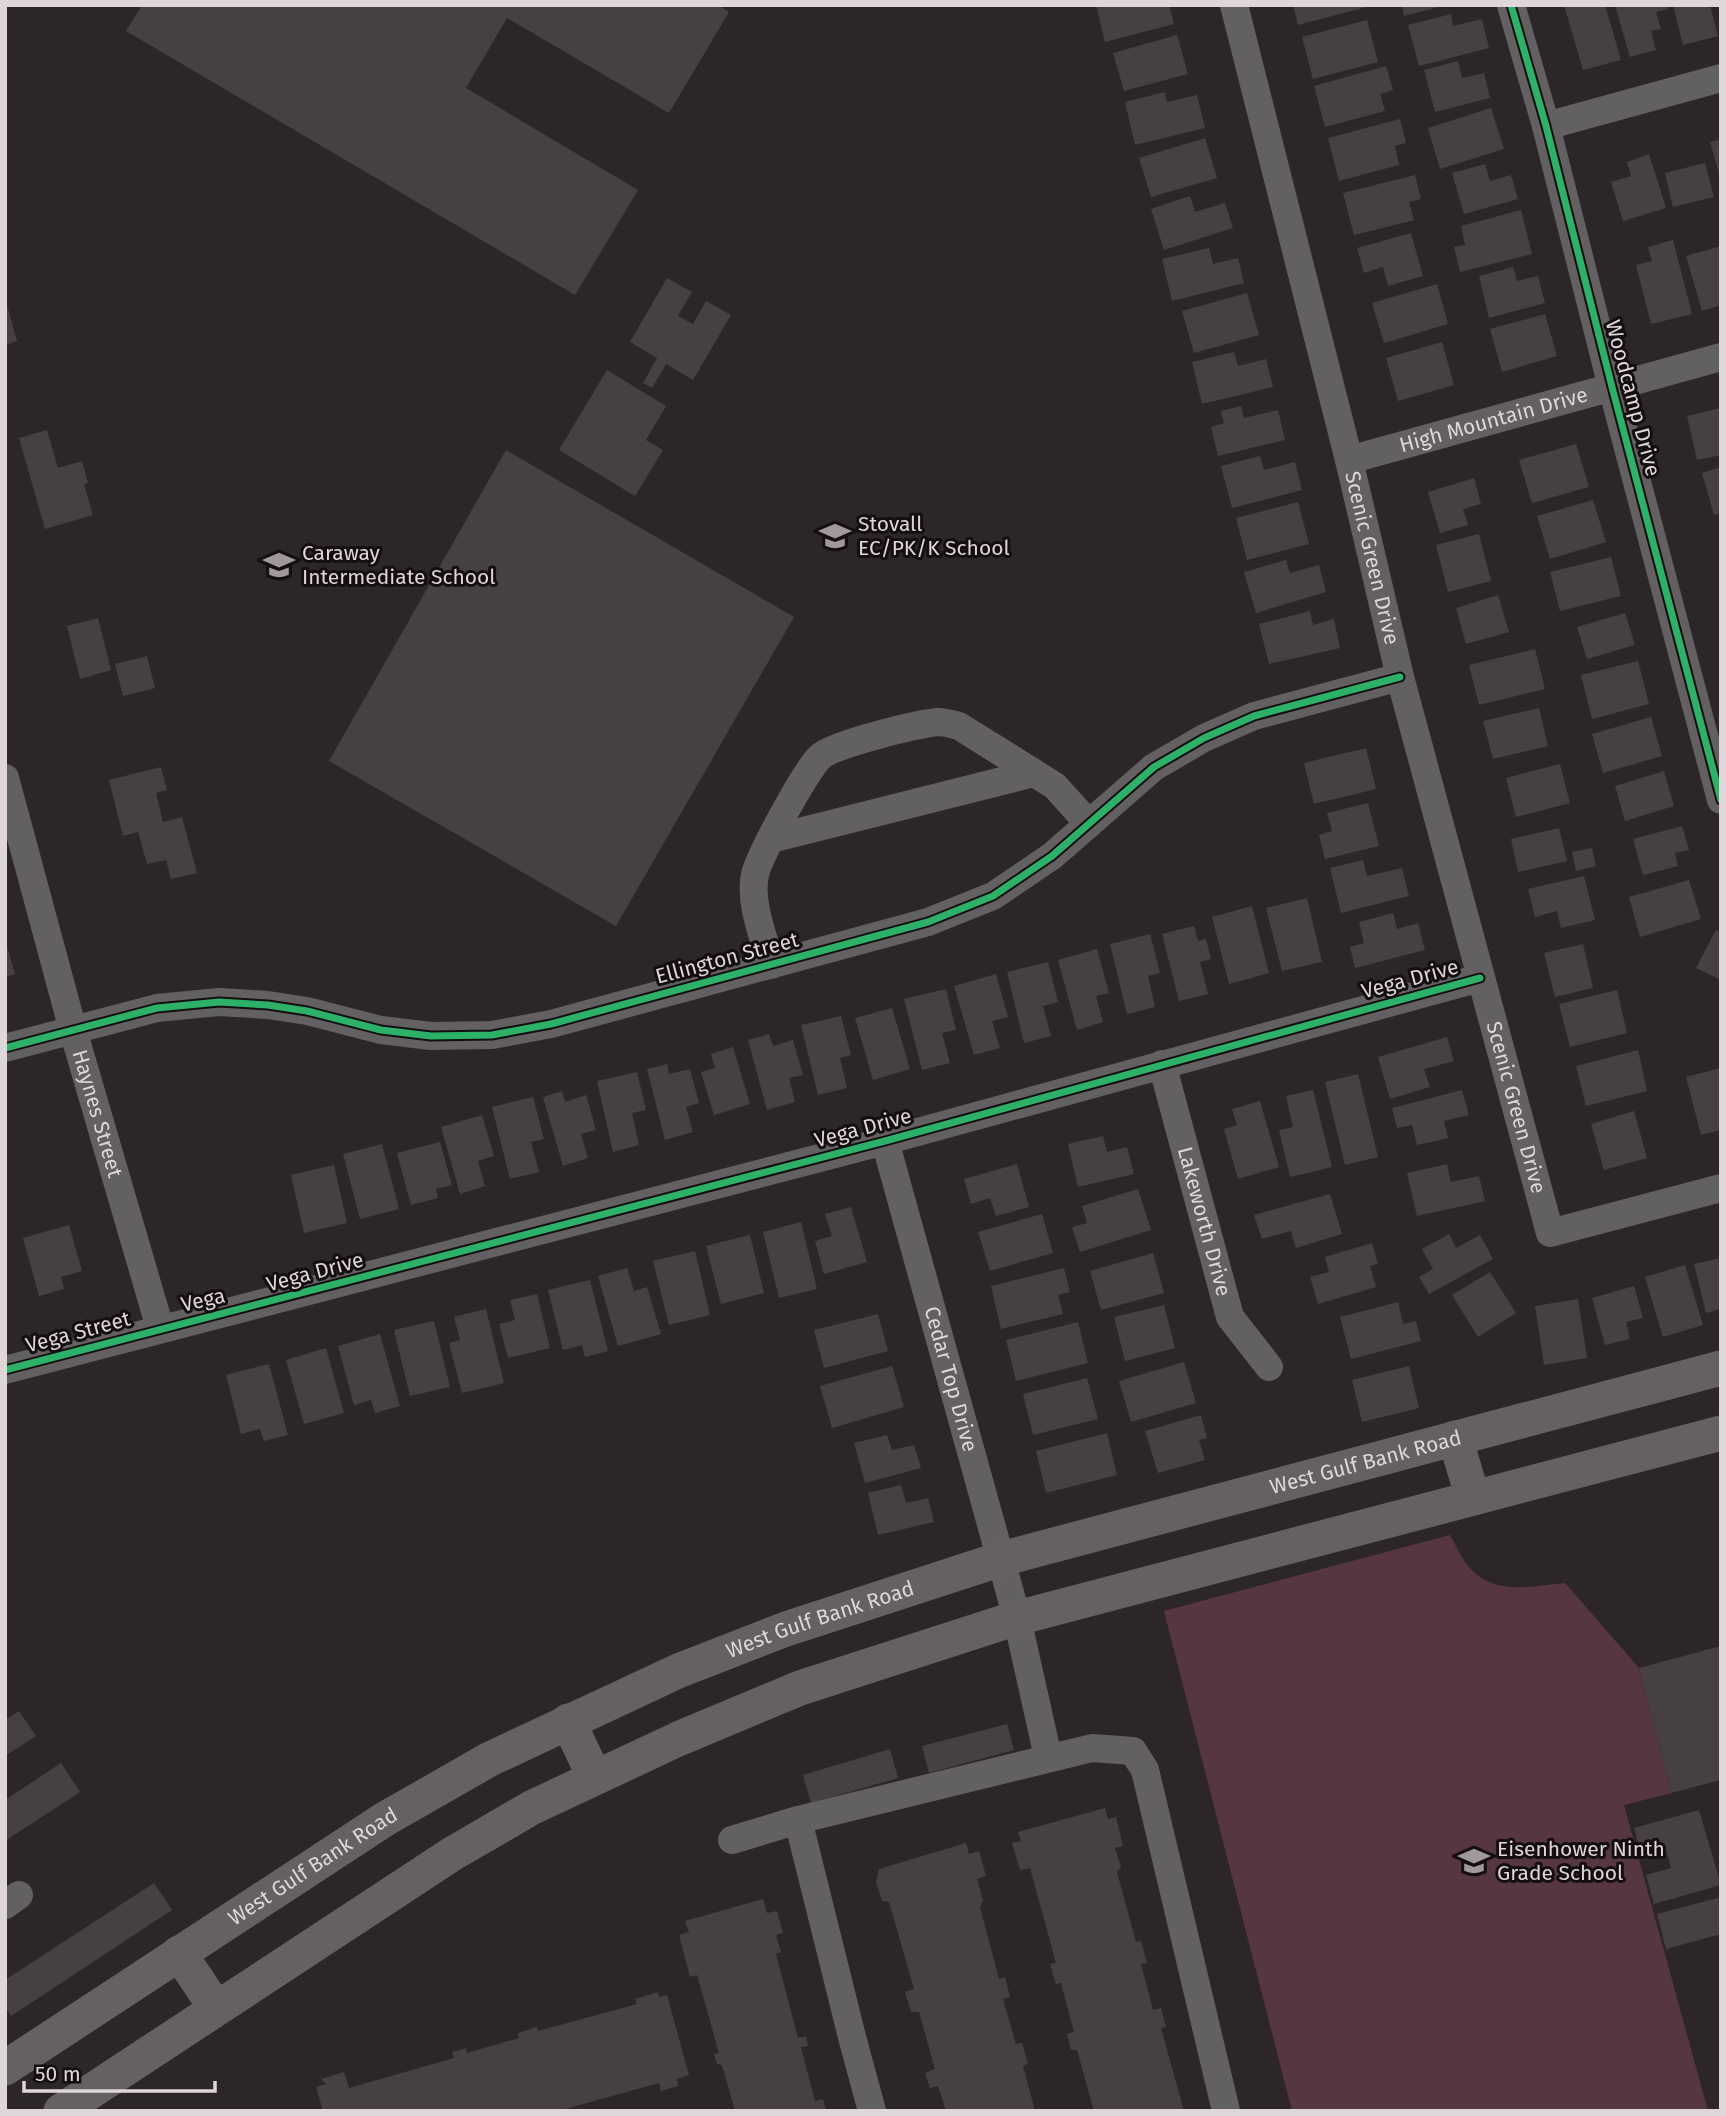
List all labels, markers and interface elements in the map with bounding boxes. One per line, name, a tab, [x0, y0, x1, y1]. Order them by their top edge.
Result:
street label: Woodcamp Drive	[1600, 317, 1666, 479]
street label: High Mountain Drive	[1397, 382, 1591, 458]
street label: Scenic Green Drive	[1339, 469, 1405, 647]
place label: Stovall EC/PK/K School	[858, 511, 1010, 561]
school or university icon: Stovall EC/PK/K School	[818, 519, 852, 553]
place label: Caraway Intermediate School	[302, 540, 495, 590]
school or university icon: Caraway Intermediate School	[262, 548, 296, 582]
street label: Ellington Street	[653, 926, 802, 990]
street label: Vega Drive	[1359, 954, 1461, 1004]
street label: Scenic Green Drive	[1480, 1018, 1552, 1196]
street label: Haynes Street	[66, 1047, 128, 1181]
street label: Vega Drive	[812, 1103, 914, 1153]
street label: Lakeworth Drive	[1172, 1144, 1237, 1299]
street label: Vega Drive	[264, 1247, 366, 1297]
street label: Vega	[178, 1282, 228, 1318]
street label: Cedar Top Drive	[918, 1303, 983, 1455]
street label: Vega Street	[23, 1305, 133, 1358]
street label: West Gulf Bank Road	[1267, 1424, 1464, 1500]
street label: West Gulf Bank Road	[722, 1575, 917, 1664]
street label: West Gulf Bank Road	[223, 1802, 402, 1931]
place label: Eisenhower Ninth Grade School	[1497, 1836, 1665, 1886]
school or university icon: Eisenhower Ninth Grade School	[1457, 1844, 1491, 1878]
scale bar	[24, 2050, 215, 2094]
text: 50 m	[35, 2061, 81, 2087]

